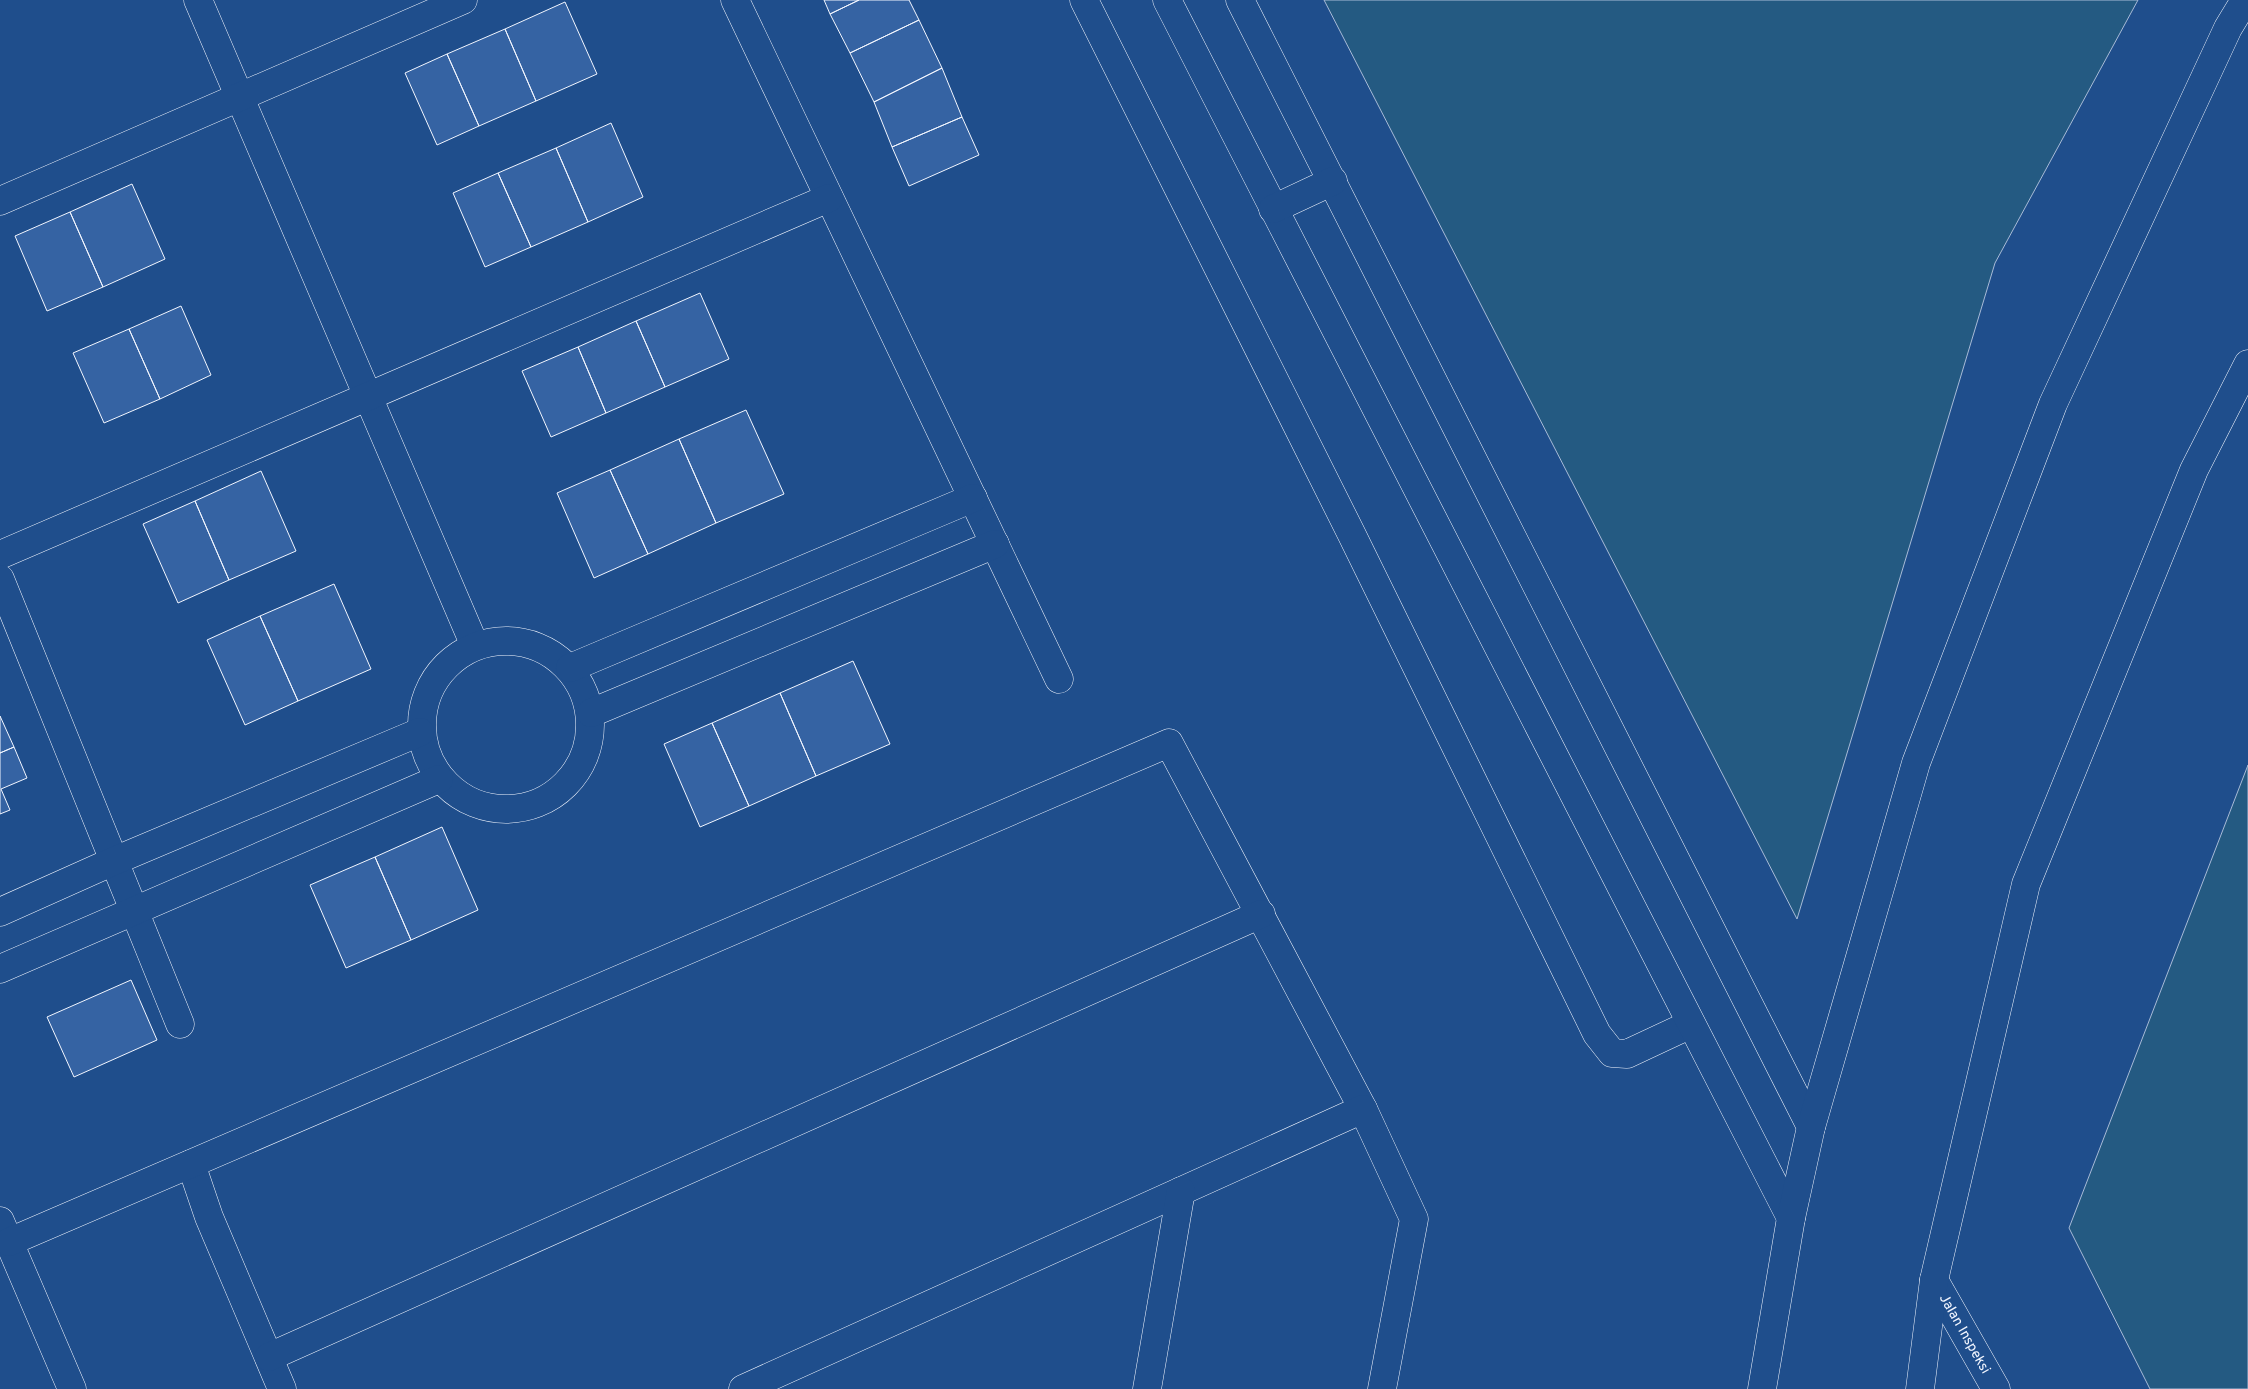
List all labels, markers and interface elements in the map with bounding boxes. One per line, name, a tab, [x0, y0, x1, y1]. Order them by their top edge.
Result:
street label: Jalan Inspeksi	[1935, 1291, 1994, 1377]

